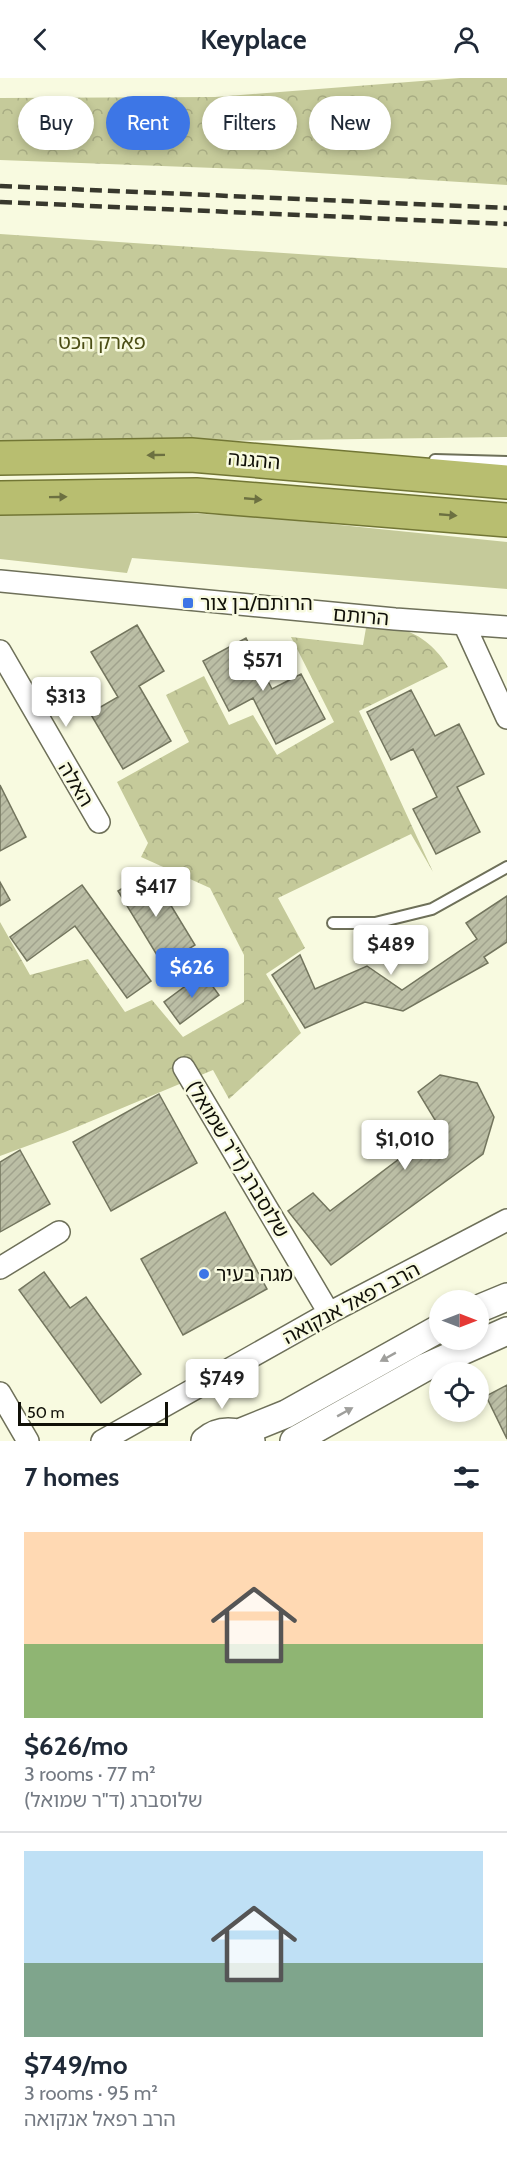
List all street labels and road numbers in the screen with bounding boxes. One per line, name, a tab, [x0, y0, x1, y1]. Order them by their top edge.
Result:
street label: ההגנה	[227, 446, 281, 474]
street label: הרותם	[332, 602, 390, 630]
street label: האלה	[53, 757, 99, 811]
street label: שלוסברג (ד"ר שמואל)	[182, 1076, 294, 1242]
street label: הרב רפאל אנקואה	[278, 1257, 424, 1349]

